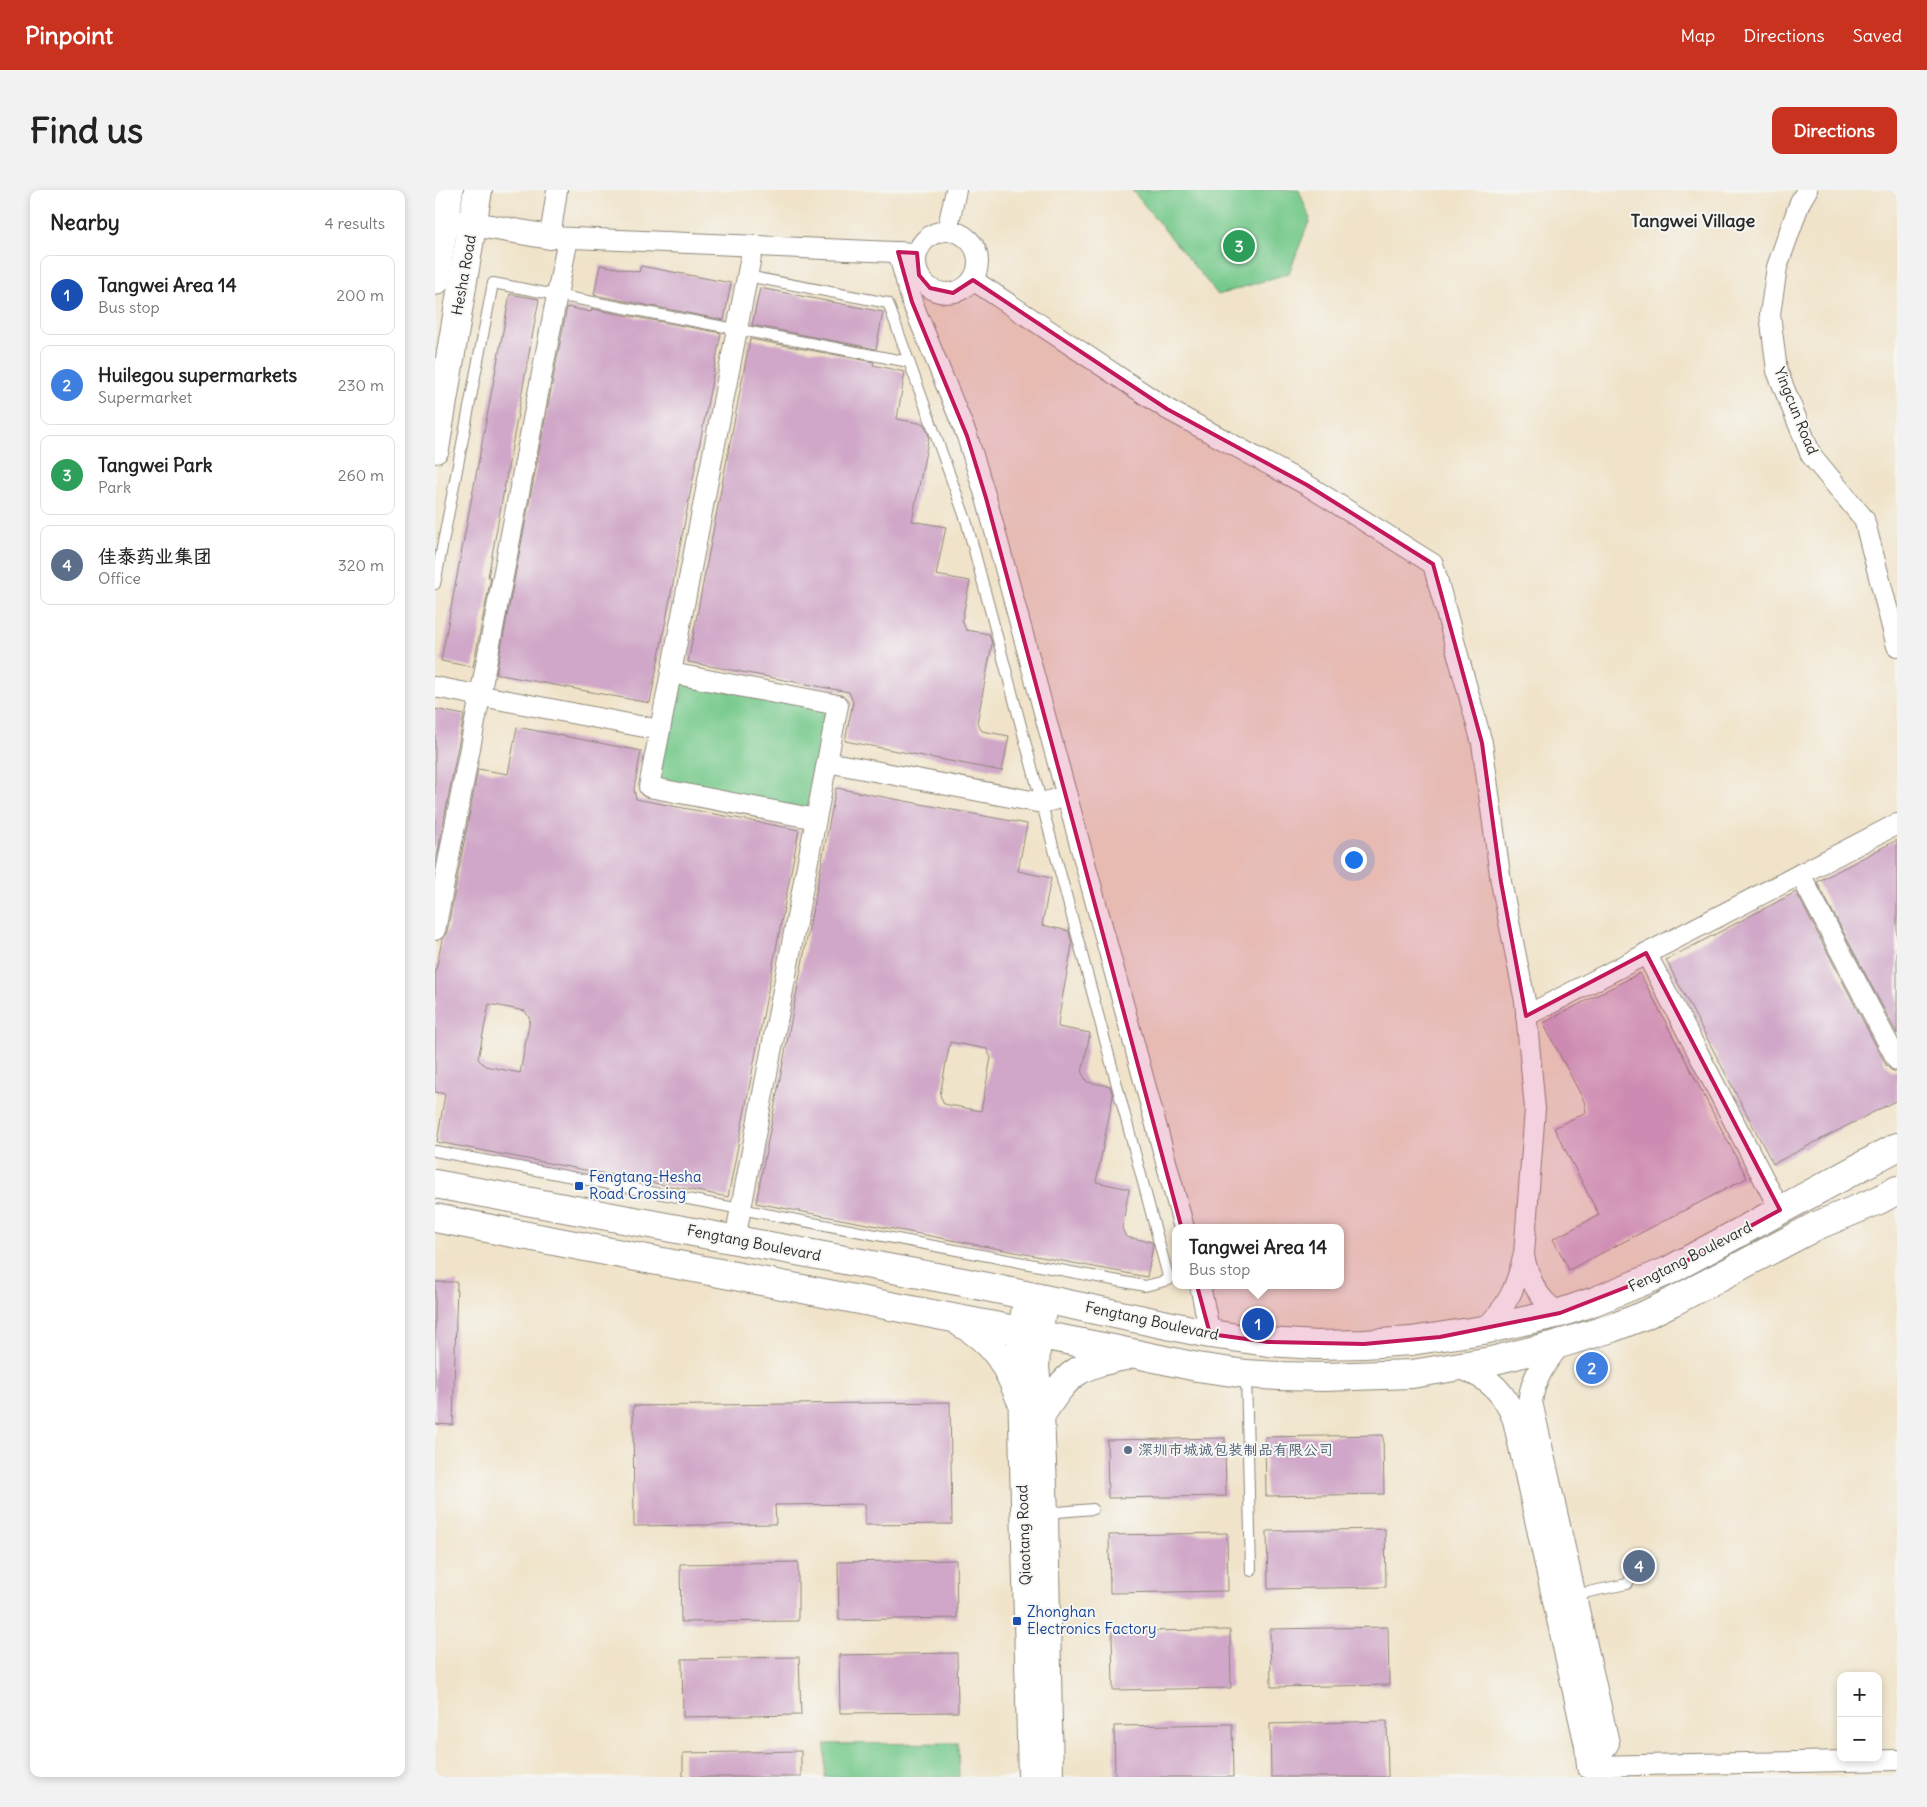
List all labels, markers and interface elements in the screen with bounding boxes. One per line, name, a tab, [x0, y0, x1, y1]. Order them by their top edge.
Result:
text: Pinpoint	[25, 20, 113, 50]
text: Map	[1680, 24, 1715, 47]
text: Directions	[1743, 24, 1825, 47]
text: Saved	[1853, 24, 1902, 47]
button: Directions	[1772, 107, 1897, 154]
text: Find us	[30, 108, 143, 152]
text: Nearby	[50, 209, 120, 236]
district label: Tangwei Village	[1631, 209, 1756, 232]
text: 4 results	[324, 213, 385, 233]
pin: 3	[1223, 227, 1255, 265]
street label: Hesha Road	[447, 233, 480, 317]
text: Tangwei Area 14	[98, 273, 237, 297]
text: 1	[64, 285, 70, 305]
text: 200 m	[336, 285, 384, 305]
text: Bus stop	[98, 297, 160, 317]
text: Huilegou supermarkets	[98, 363, 297, 387]
street label: Yingcun Road	[1770, 364, 1823, 457]
text: 2	[63, 375, 71, 395]
text: 230 m	[338, 375, 384, 395]
text: Supermarket	[98, 387, 192, 407]
text: Tangwei Park	[98, 453, 212, 477]
text: 3	[62, 465, 72, 485]
text: 260 m	[338, 465, 384, 485]
text: Park	[98, 477, 131, 497]
text: 佳泰药业集团	[98, 544, 212, 568]
text: 4	[62, 555, 72, 575]
text: 320 m	[338, 555, 384, 575]
text: Office	[98, 568, 141, 588]
your location	[1341, 847, 1367, 873]
place label: Fengtang-Hesha Road Crossing	[589, 1167, 702, 1203]
marker: Fengtang-Hesha Road Crossing	[573, 1180, 585, 1192]
street label: Fengtang Boulevard	[1625, 1217, 1755, 1296]
street label: Fengtang Boulevard	[686, 1220, 823, 1265]
popup	[1172, 1224, 1344, 1289]
text: Tangwei Area 14	[1189, 1235, 1327, 1259]
text: Bus stop	[1189, 1259, 1250, 1279]
street label: Fengtang Boulevard	[1084, 1297, 1221, 1344]
pin: 1	[1242, 1305, 1274, 1343]
pin: 2	[1576, 1349, 1608, 1387]
place label: 深圳市城诚包装制品有限公司	[1138, 1440, 1333, 1459]
marker: 深圳市城诚包装制品有限公司	[1122, 1444, 1134, 1456]
street label: Qiaotang Road	[1012, 1484, 1035, 1586]
pin: 4	[1623, 1547, 1655, 1585]
place label: Zhonghan Electronics Factory	[1027, 1602, 1156, 1638]
marker: Zhonghan Electronics Factory	[1011, 1615, 1023, 1627]
map controls	[1837, 1672, 1882, 1762]
button: +	[1837, 1672, 1882, 1717]
button: −	[1837, 1717, 1882, 1762]

